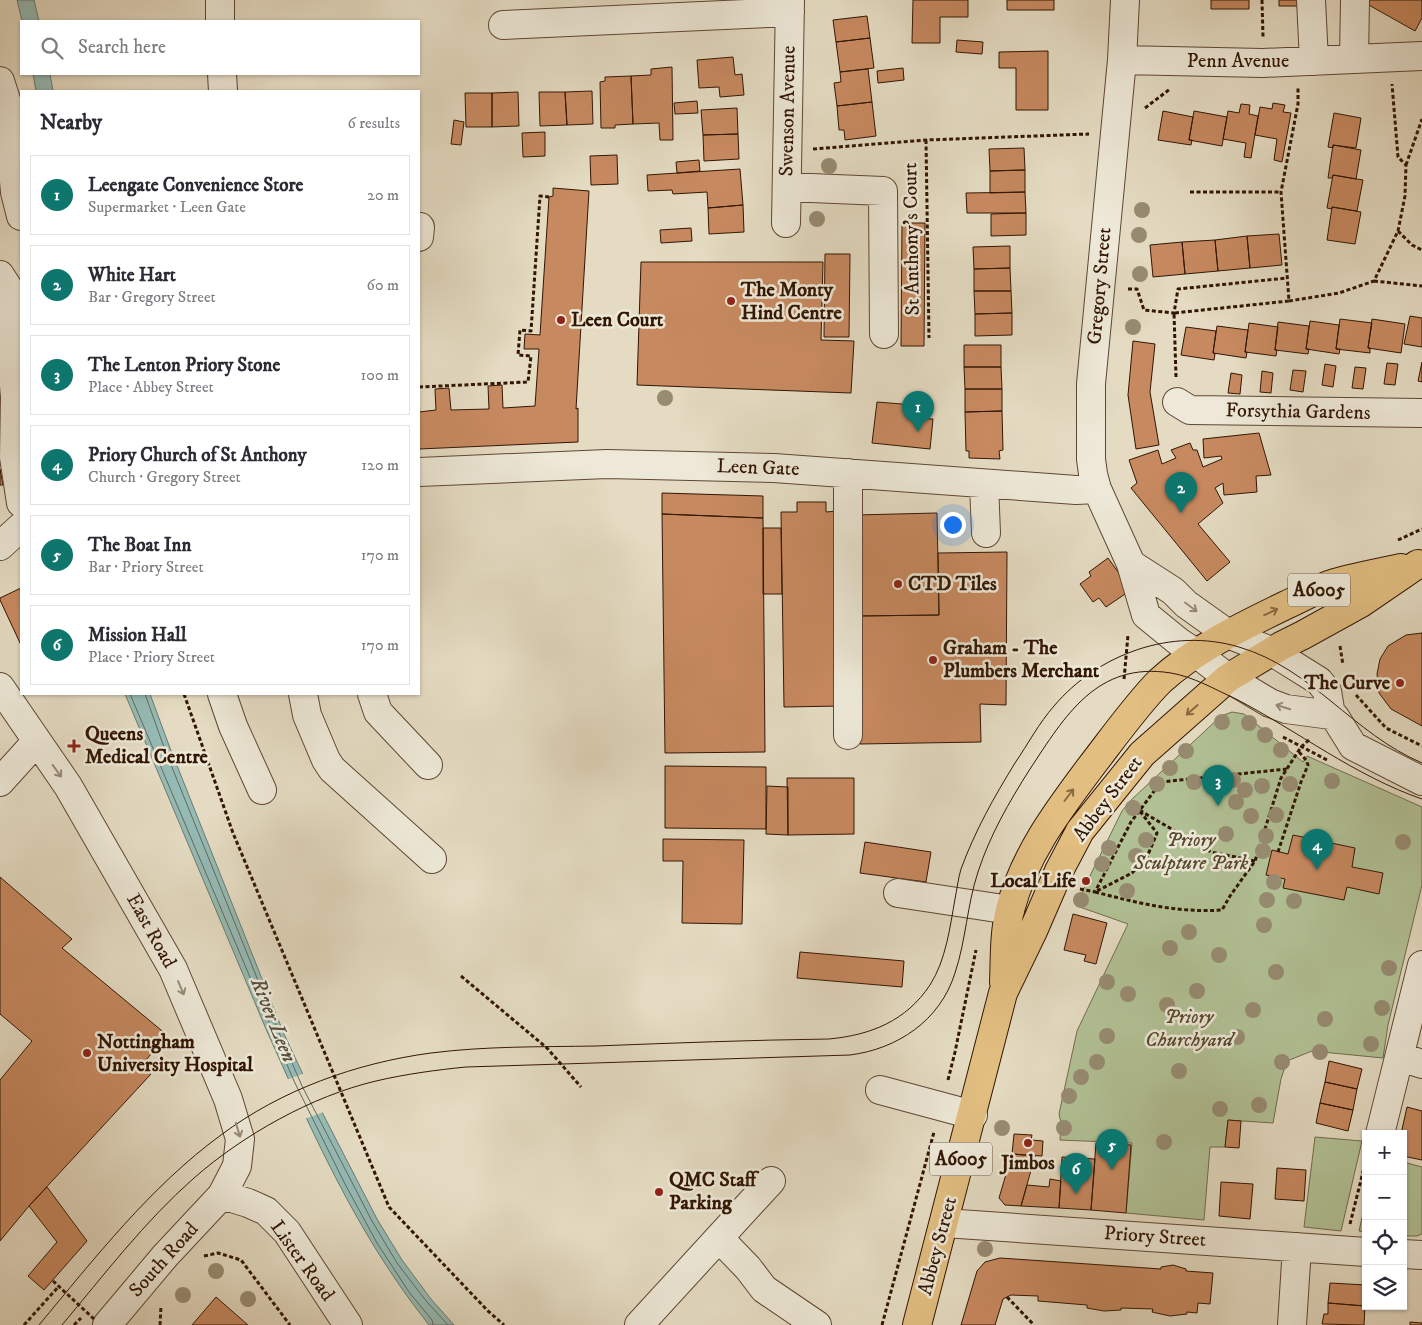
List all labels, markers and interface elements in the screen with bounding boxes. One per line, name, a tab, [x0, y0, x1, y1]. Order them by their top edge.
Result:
search box	[20, 20, 420, 75]
icon: search	[38, 34, 66, 62]
text: Search here	[78, 36, 166, 59]
street label: Swenson Avenue	[774, 45, 802, 177]
street label: Penn Avenue	[1187, 49, 1289, 74]
text: Nearby	[40, 110, 102, 136]
text: 6 results	[347, 113, 400, 133]
street label: St Anthony's Court	[898, 162, 926, 316]
text: Leengate Convenience Store	[88, 174, 303, 197]
text: 1	[54, 185, 60, 205]
text: 20 m	[367, 185, 399, 205]
text: Supermarket · Leen Gate	[88, 197, 246, 217]
street label: Gregory Street	[1082, 226, 1118, 346]
text: White Hart	[88, 264, 176, 287]
text: 2	[53, 275, 61, 295]
text: 60 m	[367, 275, 399, 295]
place label: The Monty Hind Centre	[740, 278, 842, 326]
text: Bar · Gregory Street	[88, 287, 216, 307]
marker: The Monty Hind Centre	[725, 295, 737, 307]
place label: Leen Court	[571, 308, 664, 333]
marker: Leen Court	[555, 314, 567, 326]
text: The Lenton Priory Stone	[88, 354, 280, 377]
text: 3	[54, 365, 60, 385]
text: 100 m	[361, 365, 399, 385]
text: Place · Abbey Street	[88, 377, 214, 397]
pin: 1	[902, 391, 934, 432]
street label: Forsythia Gardens	[1225, 398, 1371, 426]
text: Priory Church of St Anthony	[88, 444, 307, 467]
street label: Leen Gate	[716, 454, 800, 482]
text: 4	[52, 455, 62, 475]
text: 120 m	[361, 455, 399, 475]
text: Church · Gregory Street	[88, 467, 241, 487]
pin: 2	[1165, 472, 1197, 513]
your location	[940, 512, 966, 538]
text: The Boat Inn	[88, 534, 191, 557]
text: 5	[53, 545, 61, 565]
text: 170 m	[361, 545, 399, 565]
text: Bar · Priory Street	[88, 557, 204, 577]
place label: CTD Tiles	[908, 572, 997, 597]
road number: A6005	[1288, 574, 1350, 606]
marker: CTD Tiles	[892, 578, 904, 590]
one-way arrow	[1184, 602, 1197, 613]
one-way arrow	[1264, 607, 1279, 617]
text: Mission Hall	[88, 624, 187, 647]
text: 6	[53, 635, 61, 655]
text: 170 m	[361, 635, 399, 655]
place label: Graham - The Plumbers Merchant	[943, 636, 1100, 684]
text: Place · Priory Street	[88, 647, 215, 667]
marker: Graham - The Plumbers Merchant	[927, 654, 939, 666]
place label: The Curve	[1303, 671, 1391, 696]
marker: The Curve	[1394, 677, 1406, 689]
one-way arrow	[1276, 702, 1292, 711]
one-way arrow	[1185, 704, 1198, 716]
place label: Queens Medical Centre	[85, 722, 209, 770]
marker: Queens Medical Centre	[67, 739, 81, 753]
street label: Abbey Street	[1068, 751, 1148, 847]
one-way arrow	[52, 764, 62, 778]
pin: 3	[1202, 765, 1234, 806]
one-way arrow	[1064, 788, 1074, 802]
park label: Priory Sculpture Park	[1133, 828, 1249, 876]
pin: 4	[1301, 829, 1333, 870]
place label: Local Life	[990, 869, 1077, 894]
marker: Local Life	[1080, 875, 1092, 887]
street label: East Road	[120, 889, 182, 973]
water label: River Leen	[244, 973, 302, 1067]
one-way arrow	[176, 980, 186, 995]
park label: Priory Churchyard	[1145, 1005, 1236, 1053]
place label: Nottingham University Hospital	[97, 1030, 254, 1078]
marker: Nottingham University Hospital	[81, 1047, 93, 1059]
one-way arrow	[233, 1122, 243, 1138]
pin: 5	[1096, 1129, 1128, 1170]
map controls	[1362, 1130, 1407, 1310]
button: +	[1362, 1130, 1407, 1175]
marker: Jimbos	[1022, 1137, 1034, 1149]
road number: A6005	[930, 1142, 992, 1176]
place label: Jimbos	[999, 1151, 1055, 1176]
pin: 6	[1060, 1153, 1092, 1194]
place label: QMC Staff Parking	[669, 1168, 760, 1216]
button: −	[1362, 1175, 1407, 1220]
marker: QMC Staff Parking	[653, 1186, 665, 1198]
street label: Abbey Street	[913, 1194, 963, 1298]
street label: Lister Road	[264, 1216, 340, 1306]
street label: South Road	[124, 1217, 204, 1303]
button: locate	[1362, 1220, 1407, 1265]
street label: Priory Street	[1103, 1221, 1207, 1253]
button: layers	[1362, 1265, 1407, 1310]

